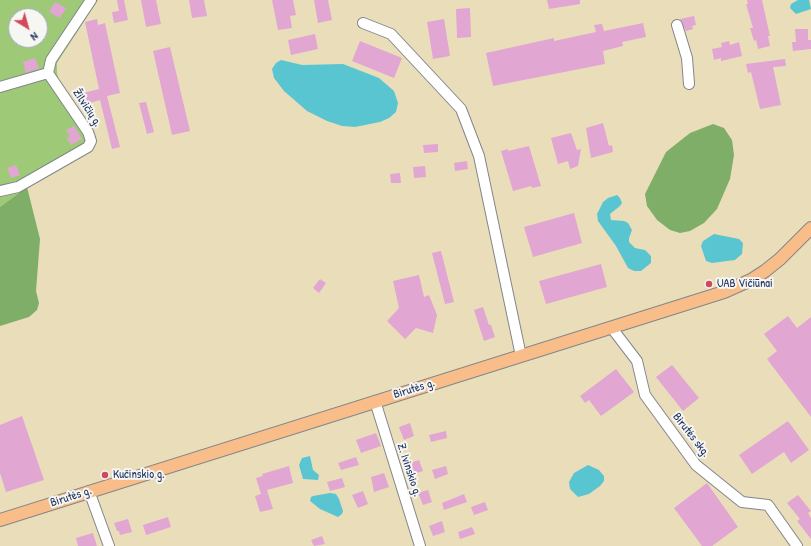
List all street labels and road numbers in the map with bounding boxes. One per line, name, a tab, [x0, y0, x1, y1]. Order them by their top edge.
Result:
street label: Žilvičių g.	[69, 86, 105, 130]
street label: Birutės g.	[392, 376, 436, 402]
street label: Birutės skg.	[669, 410, 713, 460]
street label: Z. Ivinskio g.	[394, 442, 424, 498]
street label: Birutės g.	[49, 484, 93, 510]

